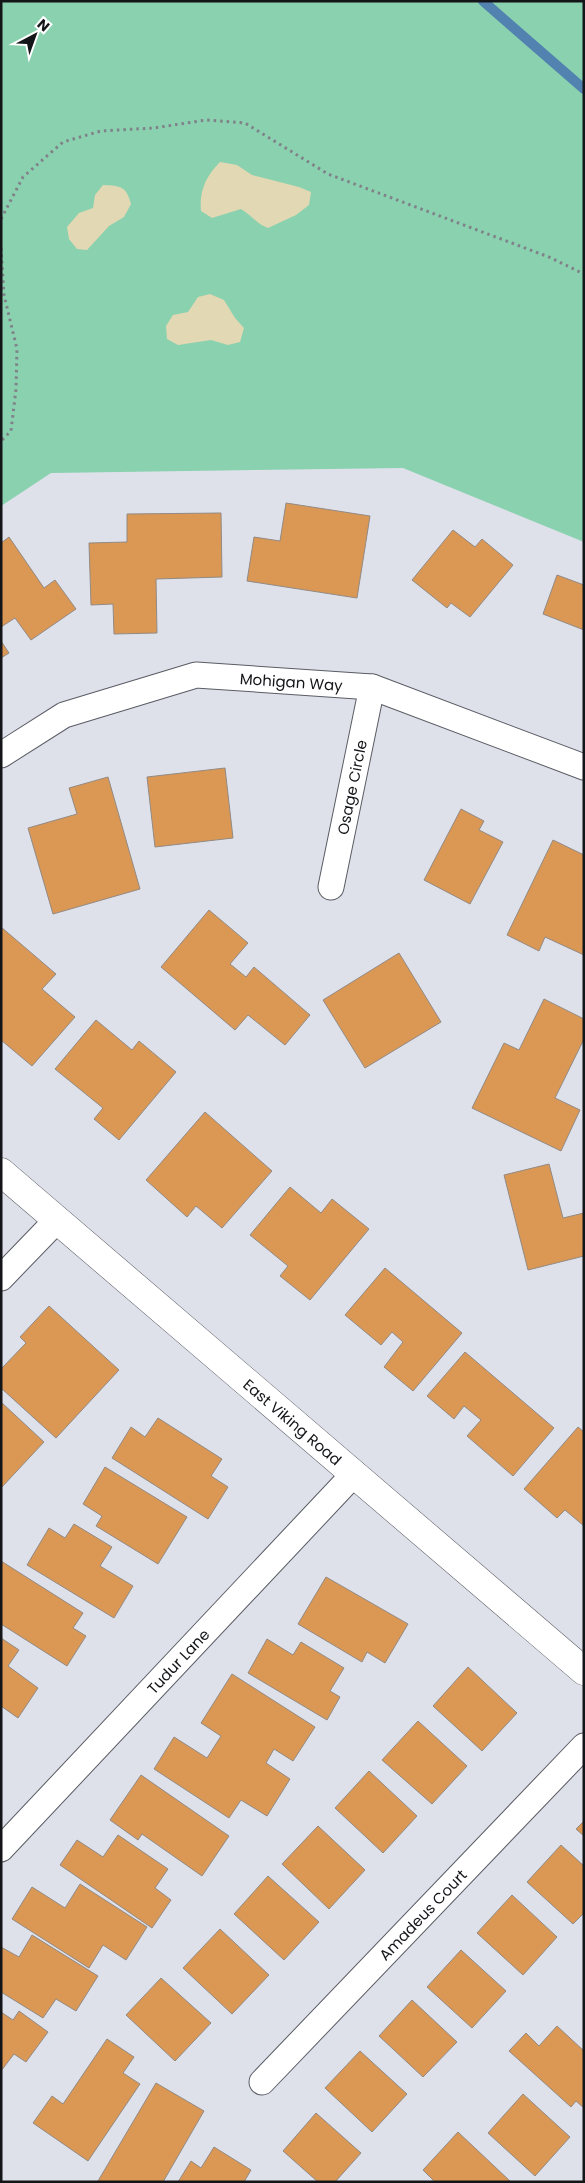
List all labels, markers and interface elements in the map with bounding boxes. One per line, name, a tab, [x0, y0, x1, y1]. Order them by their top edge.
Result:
north arrow	[10, 10, 60, 60]
text: N	[33, 14, 54, 36]
street label: Mohigan Way	[239, 668, 344, 696]
street label: Osage Circle	[332, 738, 371, 836]
street label: East Viking Road	[239, 1374, 346, 1470]
street label: Tudur Lane	[142, 1624, 214, 1698]
street label: Amadeus Court	[374, 1864, 471, 1965]

